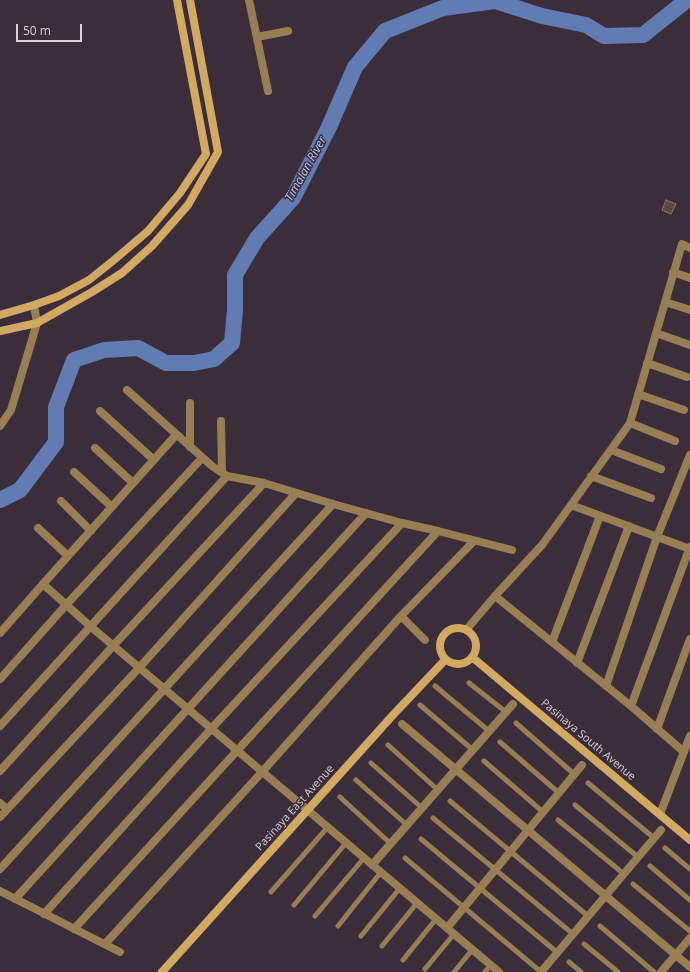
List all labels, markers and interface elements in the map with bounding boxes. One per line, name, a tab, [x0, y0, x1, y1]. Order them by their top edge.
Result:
scale bar	[18, 16, 84, 42]
text: 50 m	[23, 22, 51, 39]
water label: Timalan River	[282, 134, 330, 204]
street label: Pasinaya South Avenue	[538, 697, 638, 783]
street label: Pasinaya East Avenue	[253, 762, 337, 854]

